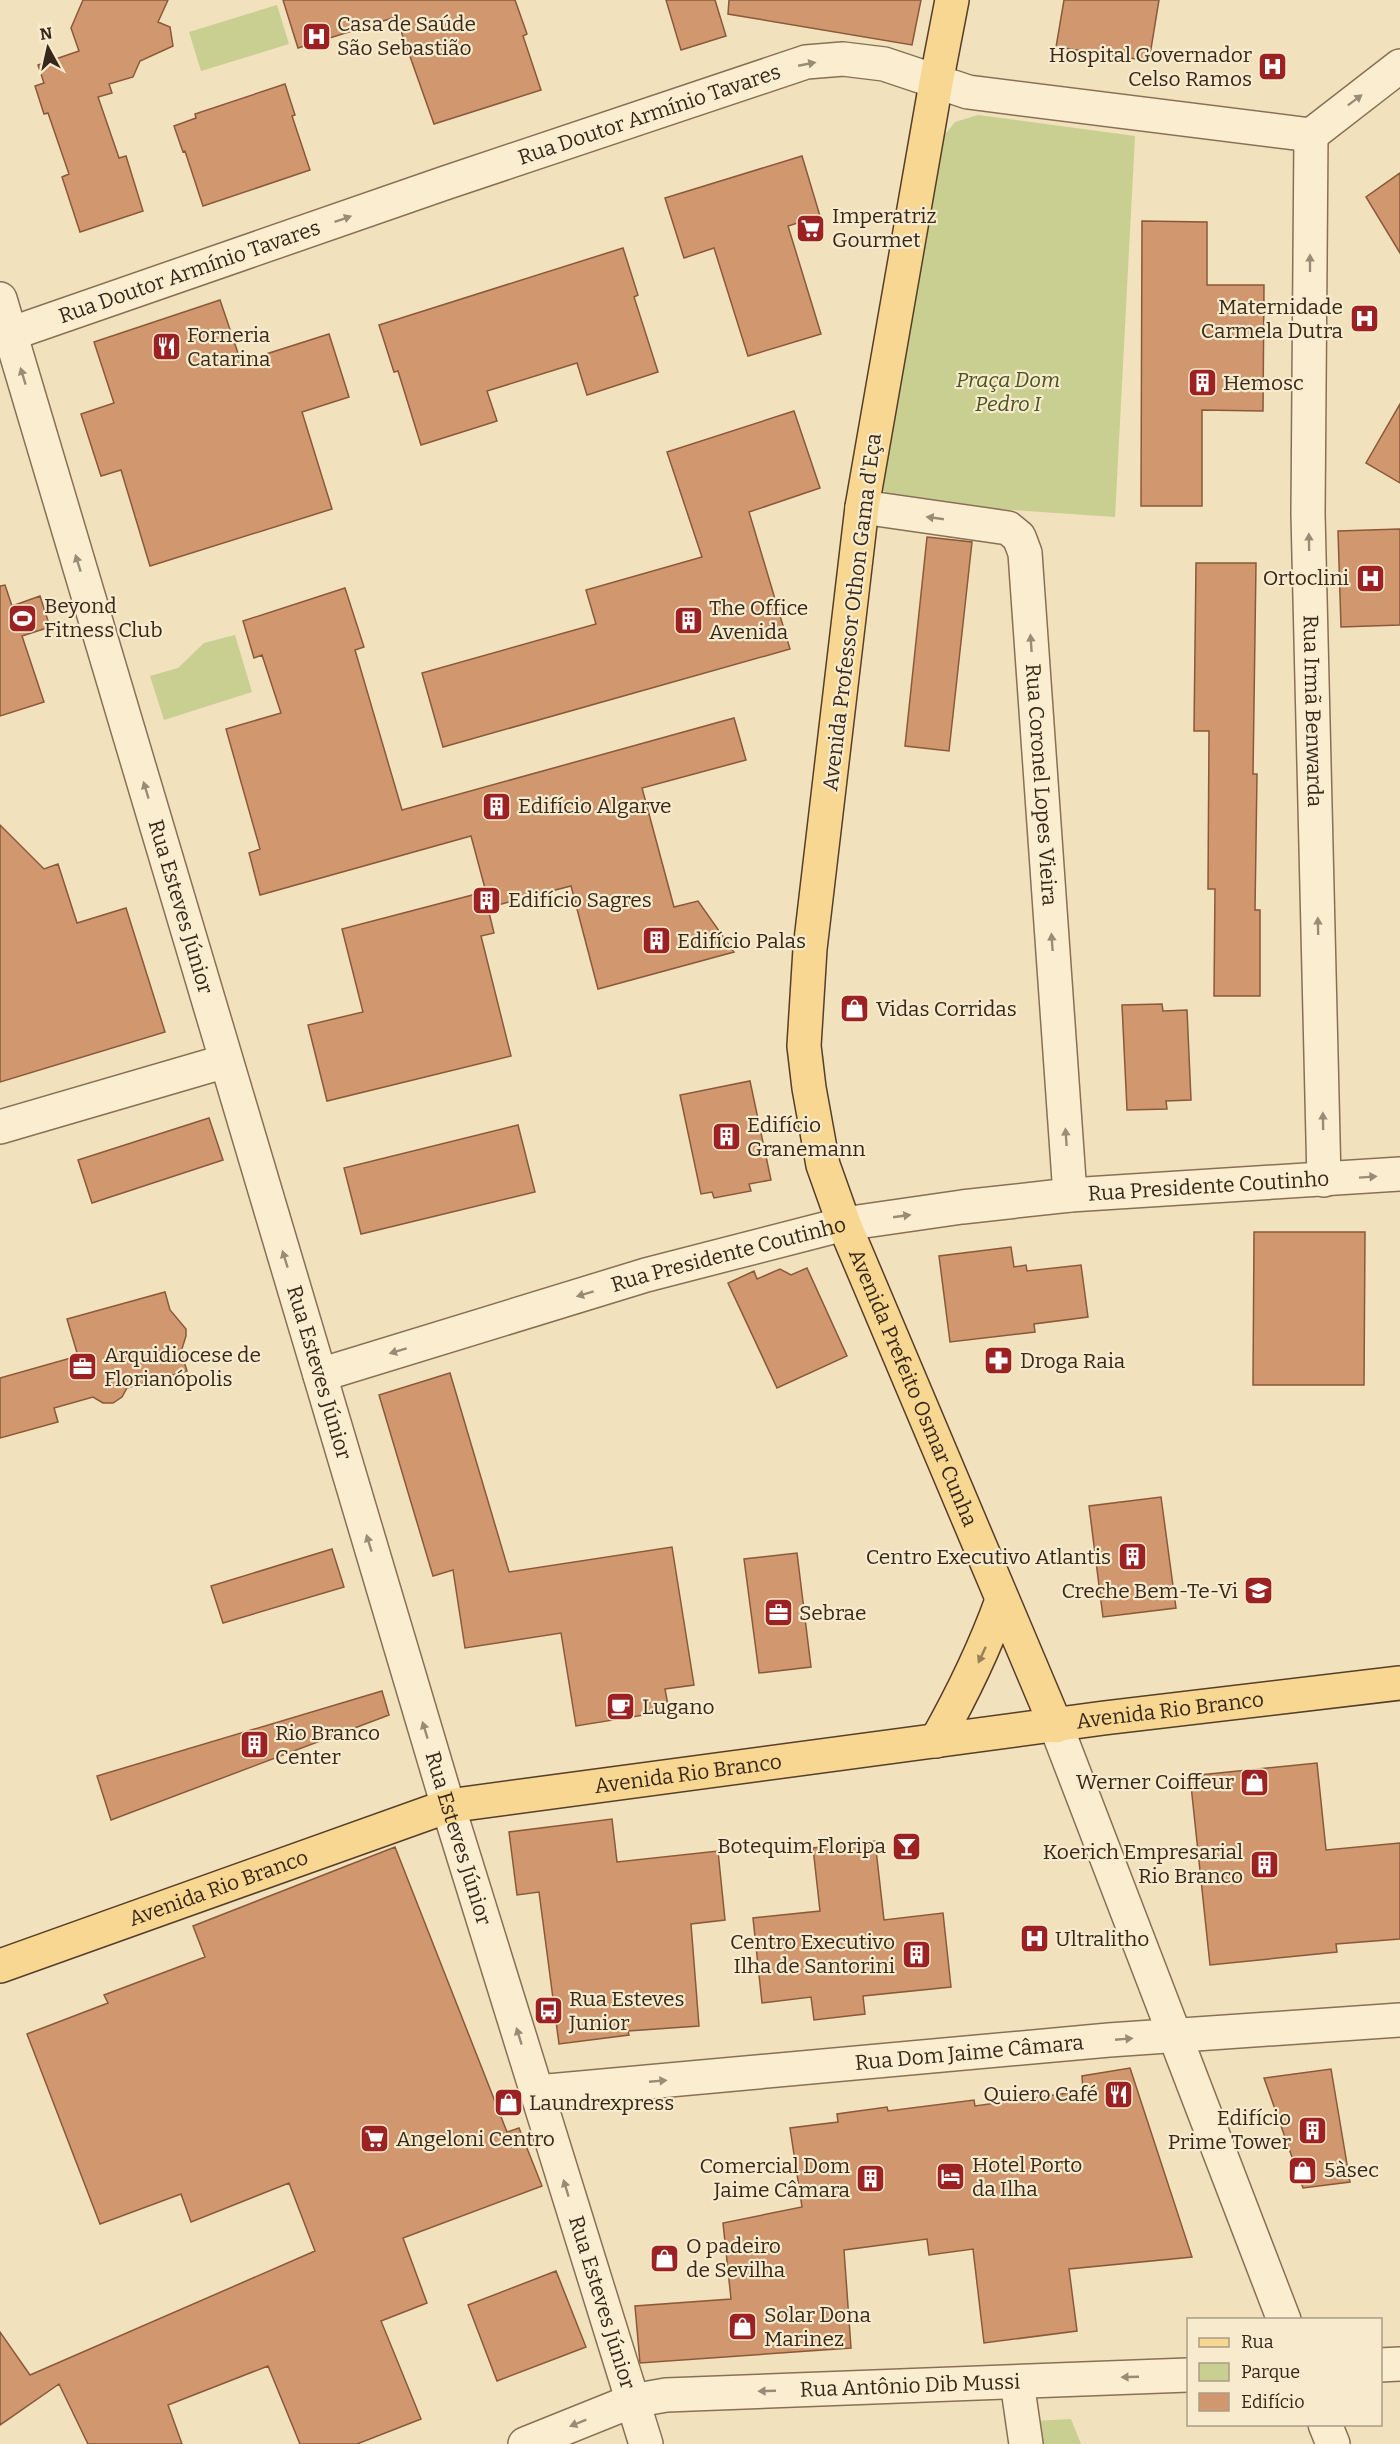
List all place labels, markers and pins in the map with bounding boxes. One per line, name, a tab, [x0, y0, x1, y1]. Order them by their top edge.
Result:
place label: Casa de Saúde São Sebastião	[337, 11, 476, 61]
hospital icon: Casa de Saúde São Sebastião	[300, 20, 332, 52]
place label: Hospital Governador Celso Ramos	[1049, 42, 1252, 92]
hospital icon: Hospital Governador Celso Ramos	[1257, 51, 1289, 83]
place label: Imperatriz Gourmet	[832, 203, 937, 253]
supermarket icon: Imperatriz Gourmet	[795, 212, 827, 244]
place label: Maternidade Carmela Dutra	[1201, 294, 1344, 344]
hospital icon: Maternidade Carmela Dutra	[1348, 303, 1380, 335]
place label: Forneria Catarina	[187, 322, 271, 372]
restaurant icon: Forneria Catarina	[150, 331, 182, 363]
building icon: Hemosc	[1186, 367, 1218, 399]
place label: Hemosc	[1223, 370, 1304, 396]
hospital icon: Ortoclini	[1354, 562, 1386, 594]
place label: Ortoclini	[1263, 565, 1349, 591]
place label: Beyond Fitness Club	[44, 593, 163, 643]
place label: The Office Avenida	[709, 595, 808, 645]
sports icon: Beyond Fitness Club	[7, 602, 39, 634]
building icon: The Office Avenida	[672, 604, 704, 636]
building icon: Edifício Algarve	[481, 790, 513, 822]
place label: Edifício Algarve	[518, 793, 672, 819]
building icon: Edifício Sagres	[471, 884, 503, 916]
place label: Edifício Sagres	[508, 887, 652, 913]
building icon: Edifício Palas	[640, 925, 672, 957]
place label: Edifício Palas	[677, 928, 806, 954]
shop icon: Vidas Corridas	[839, 993, 871, 1025]
place label: Vidas Corridas	[876, 996, 1017, 1022]
place label: Edifício Granemann	[747, 1112, 866, 1162]
building icon: Edifício Granemann	[710, 1121, 742, 1153]
place label: Arquidiocese de Florianópolis	[104, 1342, 261, 1392]
pharmacy icon: Droga Raia	[983, 1345, 1015, 1377]
place label: Droga Raia	[1020, 1348, 1126, 1374]
office icon: Arquidiocese de Florianópolis	[67, 1351, 99, 1383]
building icon: Centro Executivo Atlantis	[1116, 1541, 1148, 1573]
place label: Centro Executivo Atlantis	[866, 1544, 1111, 1570]
school or university icon: Creche Bem-Te-Vi	[1243, 1575, 1275, 1607]
place label: Creche Bem-Te-Vi	[1061, 1578, 1238, 1604]
office icon: Sebrae	[762, 1597, 794, 1629]
place label: Sebrae	[799, 1600, 867, 1626]
cafe icon: Lugano	[605, 1691, 637, 1723]
place label: Lugano	[642, 1694, 715, 1720]
place label: Rio Branco Center	[275, 1720, 380, 1770]
building icon: Rio Branco Center	[238, 1729, 270, 1761]
shop icon: Werner Coiffeur	[1239, 1766, 1271, 1798]
place label: Werner Coiffeur	[1076, 1769, 1234, 1795]
bar icon: Botequim Floripa	[891, 1830, 923, 1862]
place label: Botequim Floripa	[717, 1833, 887, 1859]
place label: Koerich Empresarial Rio Branco	[1043, 1839, 1243, 1889]
building icon: Koerich Empresarial Rio Branco	[1248, 1848, 1280, 1880]
hospital icon: Ultralitho	[1018, 1923, 1050, 1955]
place label: Ultralitho	[1055, 1926, 1149, 1952]
place label: Centro Executivo Ilha de Santorini	[730, 1929, 895, 1979]
building icon: Centro Executivo Ilha de Santorini	[900, 1938, 932, 1970]
place label: Rua Esteves Junior	[568, 1986, 684, 2036]
bus stop icon: Rua Esteves Junior	[532, 1995, 564, 2027]
restaurant icon: Quiero Café	[1103, 2078, 1135, 2110]
place label: Quiero Café	[983, 2081, 1098, 2107]
shop icon: Laundrexpress	[492, 2087, 524, 2119]
place label: Laundrexpress	[529, 2090, 674, 2116]
place label: Edifício Prime Tower	[1168, 2105, 1291, 2155]
building icon: Edifício Prime Tower	[1296, 2114, 1328, 2146]
supermarket icon: Angeloni Centro	[359, 2123, 391, 2155]
place label: Angeloni Centro	[396, 2126, 555, 2152]
place label: Hotel Porto da Ilha	[972, 2152, 1082, 2202]
place label: Comercial Dom Jaime Câmara	[699, 2153, 850, 2203]
shop icon: 5àsec	[1287, 2154, 1319, 2186]
place label: 5àsec	[1324, 2157, 1379, 2183]
hotel icon: Hotel Porto da Ilha	[935, 2161, 967, 2193]
building icon: Comercial Dom Jaime Câmara	[855, 2162, 887, 2194]
place label: O padeiro de Sevilha	[686, 2233, 786, 2283]
shop icon: O padeiro de Sevilha	[649, 2242, 681, 2274]
place label: Solar Dona Marinez	[764, 2302, 871, 2352]
shop icon: Solar Dona Marinez	[727, 2311, 759, 2343]

